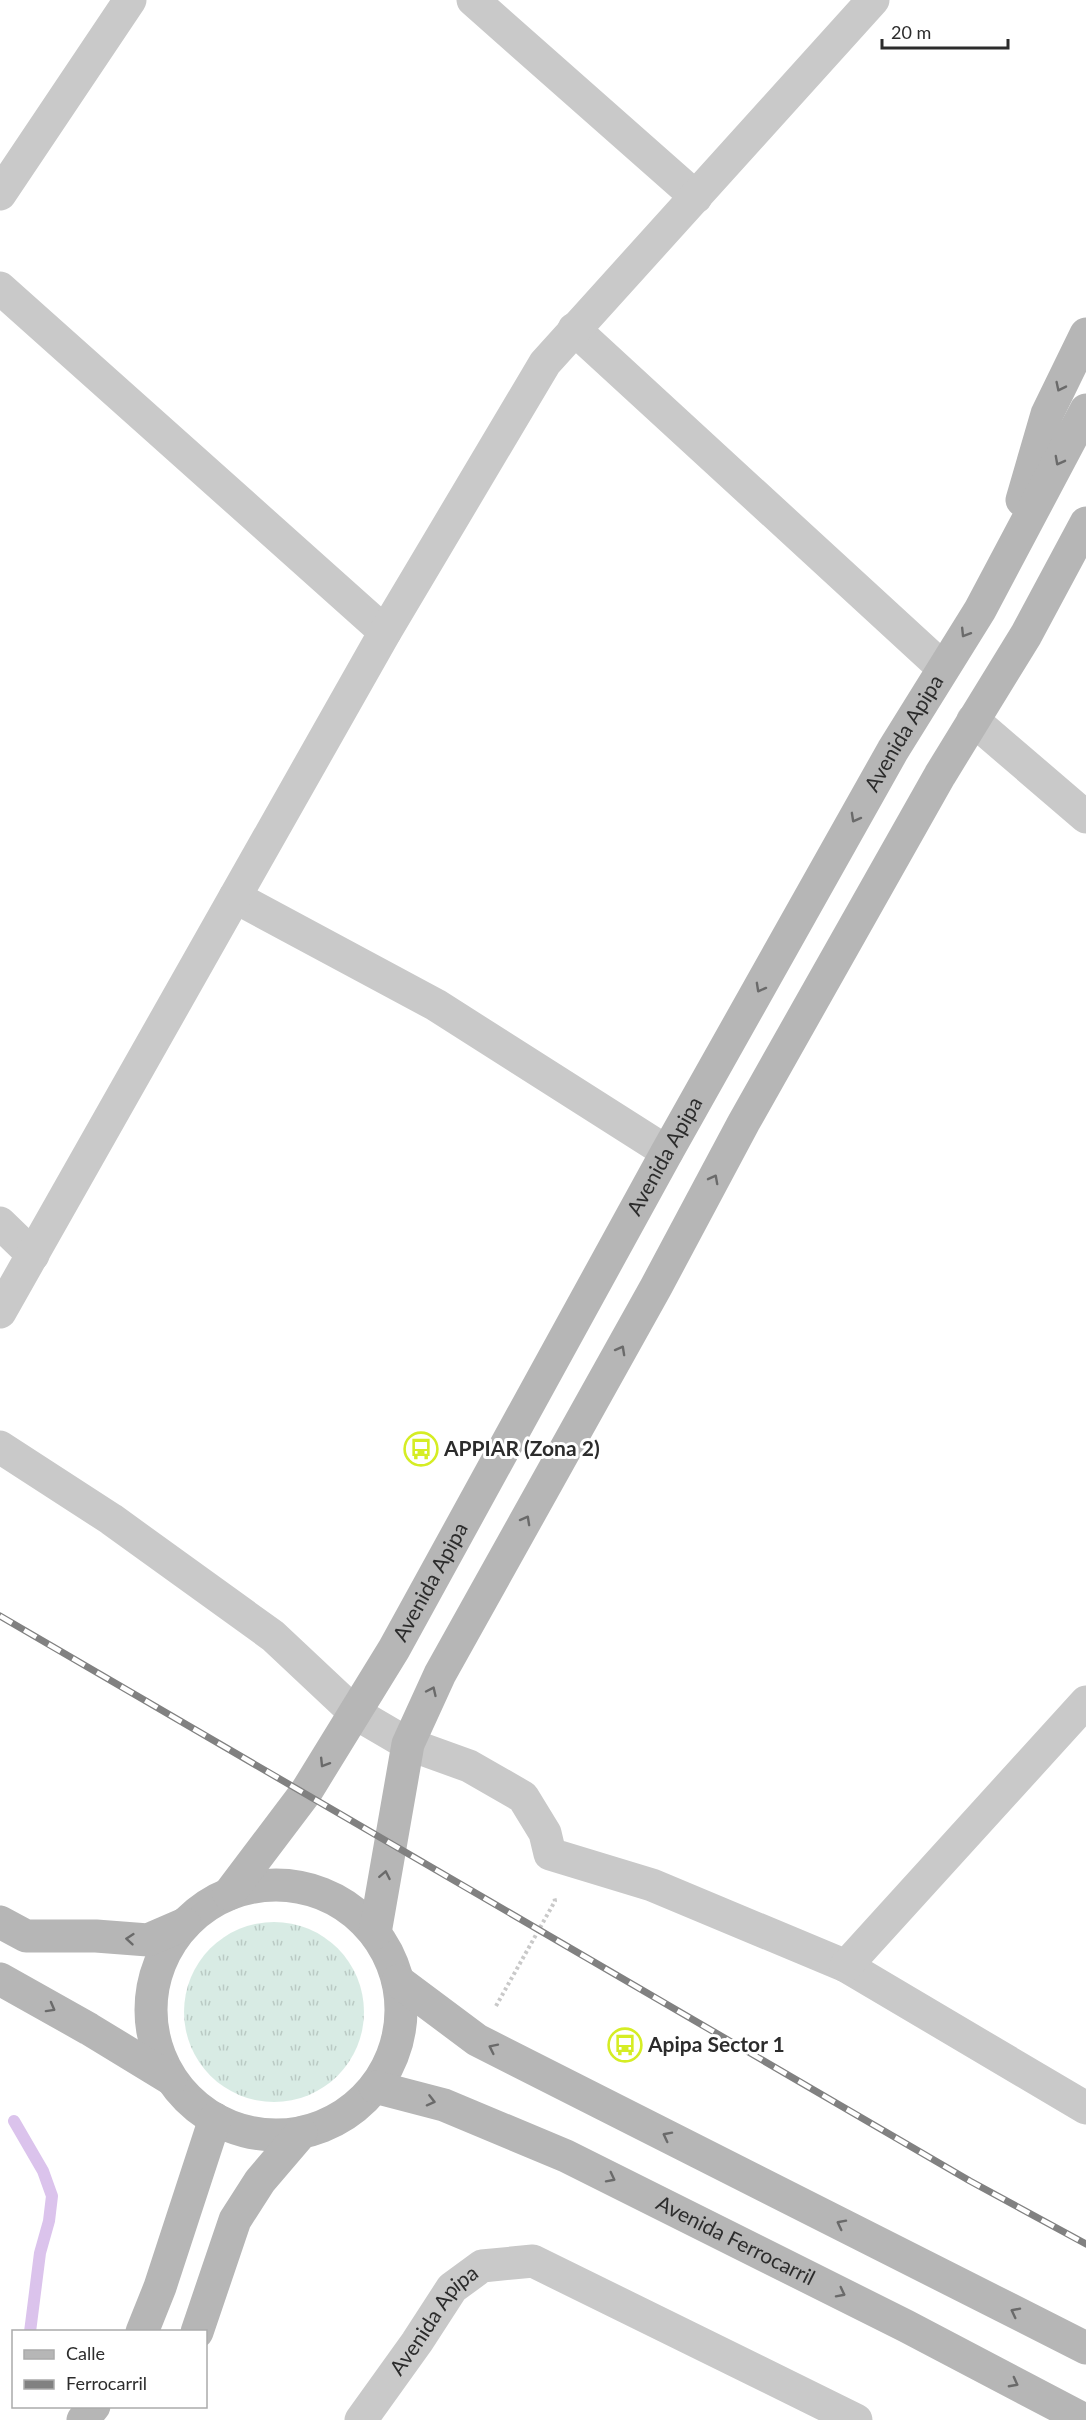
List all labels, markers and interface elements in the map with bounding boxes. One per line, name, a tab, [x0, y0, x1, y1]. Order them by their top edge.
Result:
scale bar	[882, 12, 1008, 50]
text: 20 m	[891, 21, 931, 43]
one-way arrow	[1056, 380, 1068, 391]
one-way arrow	[1054, 455, 1066, 466]
one-way arrow	[961, 627, 973, 637]
street label: Avenida Apipa	[858, 670, 948, 795]
one-way arrow	[851, 812, 862, 822]
one-way arrow	[756, 982, 767, 993]
street label: Avenida Apipa	[621, 1092, 707, 1219]
one-way arrow	[707, 1174, 718, 1185]
one-way arrow	[614, 1346, 625, 1356]
bus stop icon: APPIAR (Zona 2)	[403, 1431, 439, 1467]
place label: APPIAR (Zona 2)	[443, 1435, 600, 1460]
one-way arrow	[519, 1516, 530, 1526]
street label: Avenida Apipa	[387, 1518, 472, 1645]
one-way arrow	[425, 1687, 437, 1698]
one-way arrow	[320, 1757, 332, 1767]
one-way arrow	[378, 1870, 391, 1880]
one-way arrow	[125, 1933, 134, 1946]
one-way arrow	[45, 2001, 55, 2012]
bus stop icon: Apipa Sector 1	[607, 2027, 643, 2063]
place label: Apipa Sector 1	[647, 2031, 785, 2056]
one-way arrow	[489, 2043, 500, 2055]
one-way arrow	[426, 2094, 436, 2107]
one-way arrow	[663, 2132, 673, 2143]
one-way arrow	[604, 2171, 615, 2182]
street label: Avenida Ferrocarril	[653, 2189, 820, 2289]
one-way arrow	[837, 2220, 847, 2231]
street label: Avenida Apipa	[383, 2259, 482, 2379]
one-way arrow	[835, 2286, 846, 2298]
one-way arrow	[1011, 2308, 1021, 2319]
legend	[12, 2330, 207, 2408]
text: Calle	[66, 2342, 105, 2364]
text: Ferrocarril	[66, 2372, 147, 2394]
one-way arrow	[1008, 2376, 1019, 2387]

